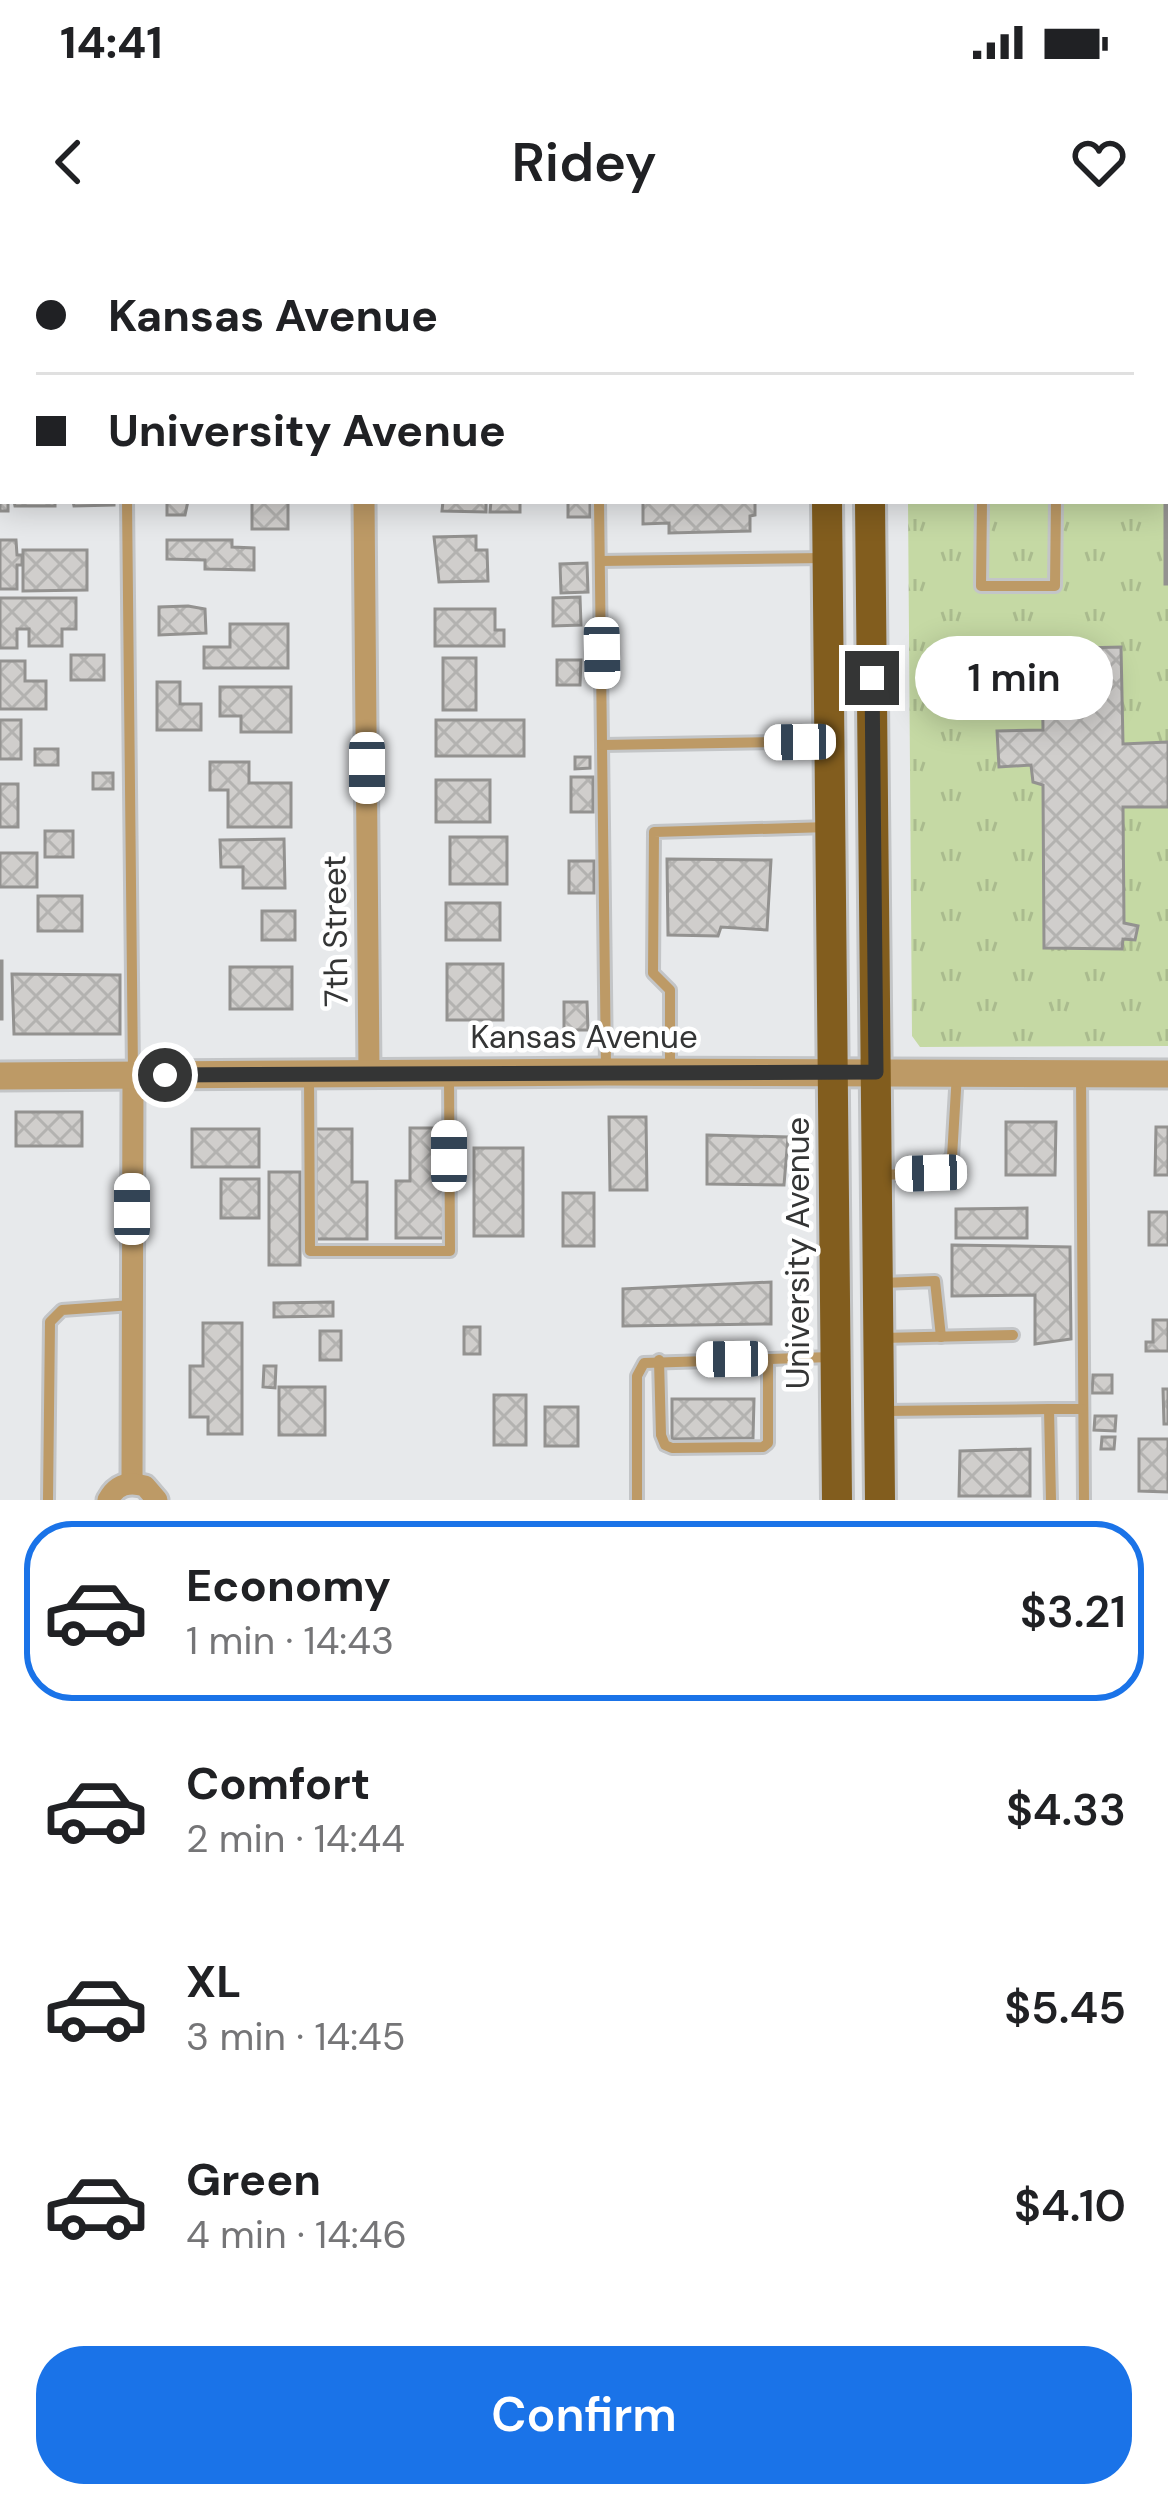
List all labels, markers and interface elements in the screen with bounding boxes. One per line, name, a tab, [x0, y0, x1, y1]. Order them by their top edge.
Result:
text: 14:41	[60, 13, 163, 72]
text: Ridey	[511, 127, 657, 198]
icon: back	[36, 129, 102, 195]
icon: heart	[1066, 129, 1132, 195]
text: Kansas Avenue	[108, 286, 438, 345]
text: University Avenue	[108, 401, 506, 460]
car	[583, 617, 621, 689]
callout: 1 min	[914, 636, 1112, 720]
route end	[845, 651, 899, 705]
text: 1 min	[967, 652, 1061, 703]
car	[764, 723, 836, 761]
car	[349, 732, 385, 804]
street label: 7th Street	[312, 855, 358, 1007]
street label: Kansas Avenue	[470, 1015, 698, 1058]
route start	[138, 1048, 192, 1102]
street label: University Avenue	[776, 1117, 819, 1389]
car	[431, 1120, 467, 1192]
car	[894, 1154, 968, 1192]
car	[114, 1173, 150, 1245]
car	[696, 1340, 768, 1378]
text: Economy	[186, 1556, 391, 1615]
icon: car	[42, 1557, 150, 1665]
text: $3.21	[1020, 1582, 1126, 1641]
text: 1 min · 14:43	[186, 1615, 394, 1666]
text: Comfort	[186, 1754, 370, 1813]
icon: car	[42, 1755, 150, 1863]
text: $4.33	[1006, 1780, 1126, 1839]
text: 2 min · 14:44	[186, 1813, 405, 1864]
text: XL	[186, 1952, 241, 2011]
icon: car	[42, 1953, 150, 2061]
text: $5.45	[1004, 1978, 1126, 2037]
text: 3 min · 14:45	[186, 2011, 406, 2062]
text: Green	[186, 2150, 321, 2209]
icon: car	[42, 2151, 150, 2259]
text: $4.10	[1014, 2176, 1126, 2235]
text: 4 min · 14:46	[186, 2209, 407, 2260]
button: Confirm	[36, 2346, 1132, 2484]

